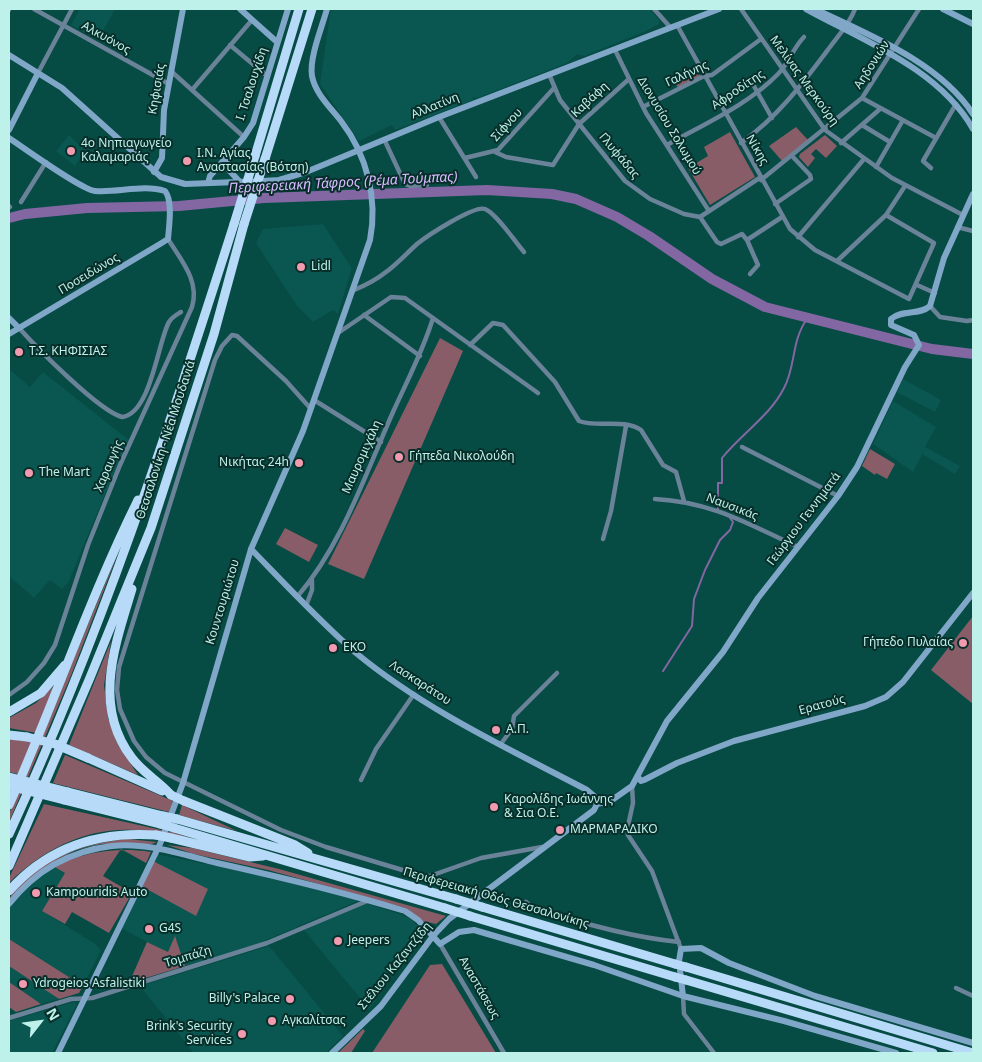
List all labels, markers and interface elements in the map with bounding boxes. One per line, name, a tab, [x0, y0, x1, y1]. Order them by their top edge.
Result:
street label: Αλκυόνος	[79, 19, 133, 57]
street label: Μελίνας Μερκούρη	[766, 33, 842, 129]
street label: Αηδονιών	[851, 38, 893, 92]
street label: Ι. Τσαλουχίδη	[233, 45, 271, 123]
street label: Γαλήνης	[663, 58, 711, 90]
street label: Κηφισιάς	[145, 62, 169, 116]
street label: Αφροδίτης	[709, 67, 767, 113]
street label: Διονυσίου Σολωμού	[634, 74, 704, 178]
street label: Καβάφη	[568, 79, 612, 121]
street label: Αλλατίνη	[409, 90, 461, 122]
street label: Σίφνου	[488, 105, 526, 145]
street label: Γλυφάδας	[596, 130, 642, 182]
street label: Νίκης	[743, 132, 771, 168]
place label: 4ο Νηπιαγωγείο Καλαμαριάς	[81, 137, 172, 165]
marker: 4ο Νηπιαγωγείο Καλαμαριάς	[65, 145, 77, 157]
place label: Ι.Ν. Αγίας Αναστασίας (Βότση)	[197, 147, 308, 175]
marker: Ι.Ν. Αγίας Αναστασίας (Βότση)	[181, 155, 193, 167]
water label: Περιφερειακή Τάφρος (Ρέμα Τούμπας)	[228, 169, 458, 197]
street label: Ποσειδώνος	[56, 250, 122, 298]
place label: Lidl	[311, 260, 331, 274]
marker: Lidl	[295, 261, 307, 273]
place label: Τ.Σ. ΚΗΦΙΣΙΑΣ	[29, 345, 107, 359]
marker: Τ.Σ. ΚΗΦΙΣΙΑΣ	[13, 346, 25, 358]
street label: Θεσσαλονίκη - Νέα Μουδανιά	[133, 359, 199, 521]
street label: Μαυρομιχάλη	[339, 418, 385, 496]
street label: Χαραυγής	[92, 438, 126, 494]
place label: Γήπεδα Νικολούδη	[409, 450, 515, 464]
marker: Γήπεδα Νικολούδη	[393, 451, 405, 463]
place label: Νικήτας 24h	[219, 456, 289, 470]
marker: Νικήτας 24h	[293, 457, 305, 469]
place label: The Mart	[39, 466, 90, 480]
marker: The Mart	[23, 467, 35, 479]
street label: Γεώργιου Γεννηματά	[764, 470, 844, 568]
street label: Ναυσικάς	[704, 490, 760, 524]
street label: Κουντουριώτου	[203, 558, 243, 646]
place label: Γήπεδο Πυλαίας	[863, 636, 953, 650]
marker: Γήπεδο Πυλαίας	[957, 637, 969, 649]
place label: EKO	[343, 641, 366, 655]
marker: EKO	[327, 642, 339, 654]
street label: Λασκαράτου	[386, 658, 454, 708]
street label: Ερατούς	[797, 692, 847, 718]
place label: Α.Π.	[506, 723, 529, 737]
marker: Α.Π.	[490, 724, 502, 736]
place label: Καρολίδης Ιωάννης & Σια Ο.Ε.	[504, 793, 613, 821]
marker: Καρολίδης Ιωάννης & Σια Ο.Ε.	[488, 801, 500, 813]
place label: ΜΑΡΜΑΡΑΔΙΚΟ	[570, 823, 658, 837]
marker: ΜΑΡΜΑΡΑΔΙΚΟ	[554, 824, 566, 836]
street label: Περιφερειακή Οδός Θεσσαλονίκης	[401, 865, 591, 931]
place label: Kampouridis Auto	[46, 886, 148, 900]
marker: Kampouridis Auto	[30, 887, 42, 899]
street label: Στέλιου Καζαντζίδη	[355, 919, 435, 1013]
place label: G4S	[159, 922, 181, 936]
marker: G4S	[143, 923, 155, 935]
place label: Jeepers	[348, 934, 390, 948]
marker: Jeepers	[332, 935, 344, 947]
street label: Τομπάζη	[163, 943, 213, 971]
street label: Αναστάσεως	[455, 954, 503, 1022]
place label: Ydrogeios Asfalistiki	[33, 977, 145, 991]
marker: Ydrogeios Asfalistiki	[17, 978, 29, 990]
place label: Billy's Palace	[209, 992, 280, 1006]
marker: Billy's Palace	[284, 993, 296, 1005]
north arrow	[15, 997, 65, 1047]
text: N	[42, 1005, 64, 1024]
place label: Αγκαλίτσας	[282, 1014, 346, 1028]
marker: Αγκαλίτσας	[266, 1015, 278, 1027]
place label: Brink's Security Services	[146, 1020, 232, 1048]
marker: Brink's Security Services	[236, 1028, 248, 1040]

